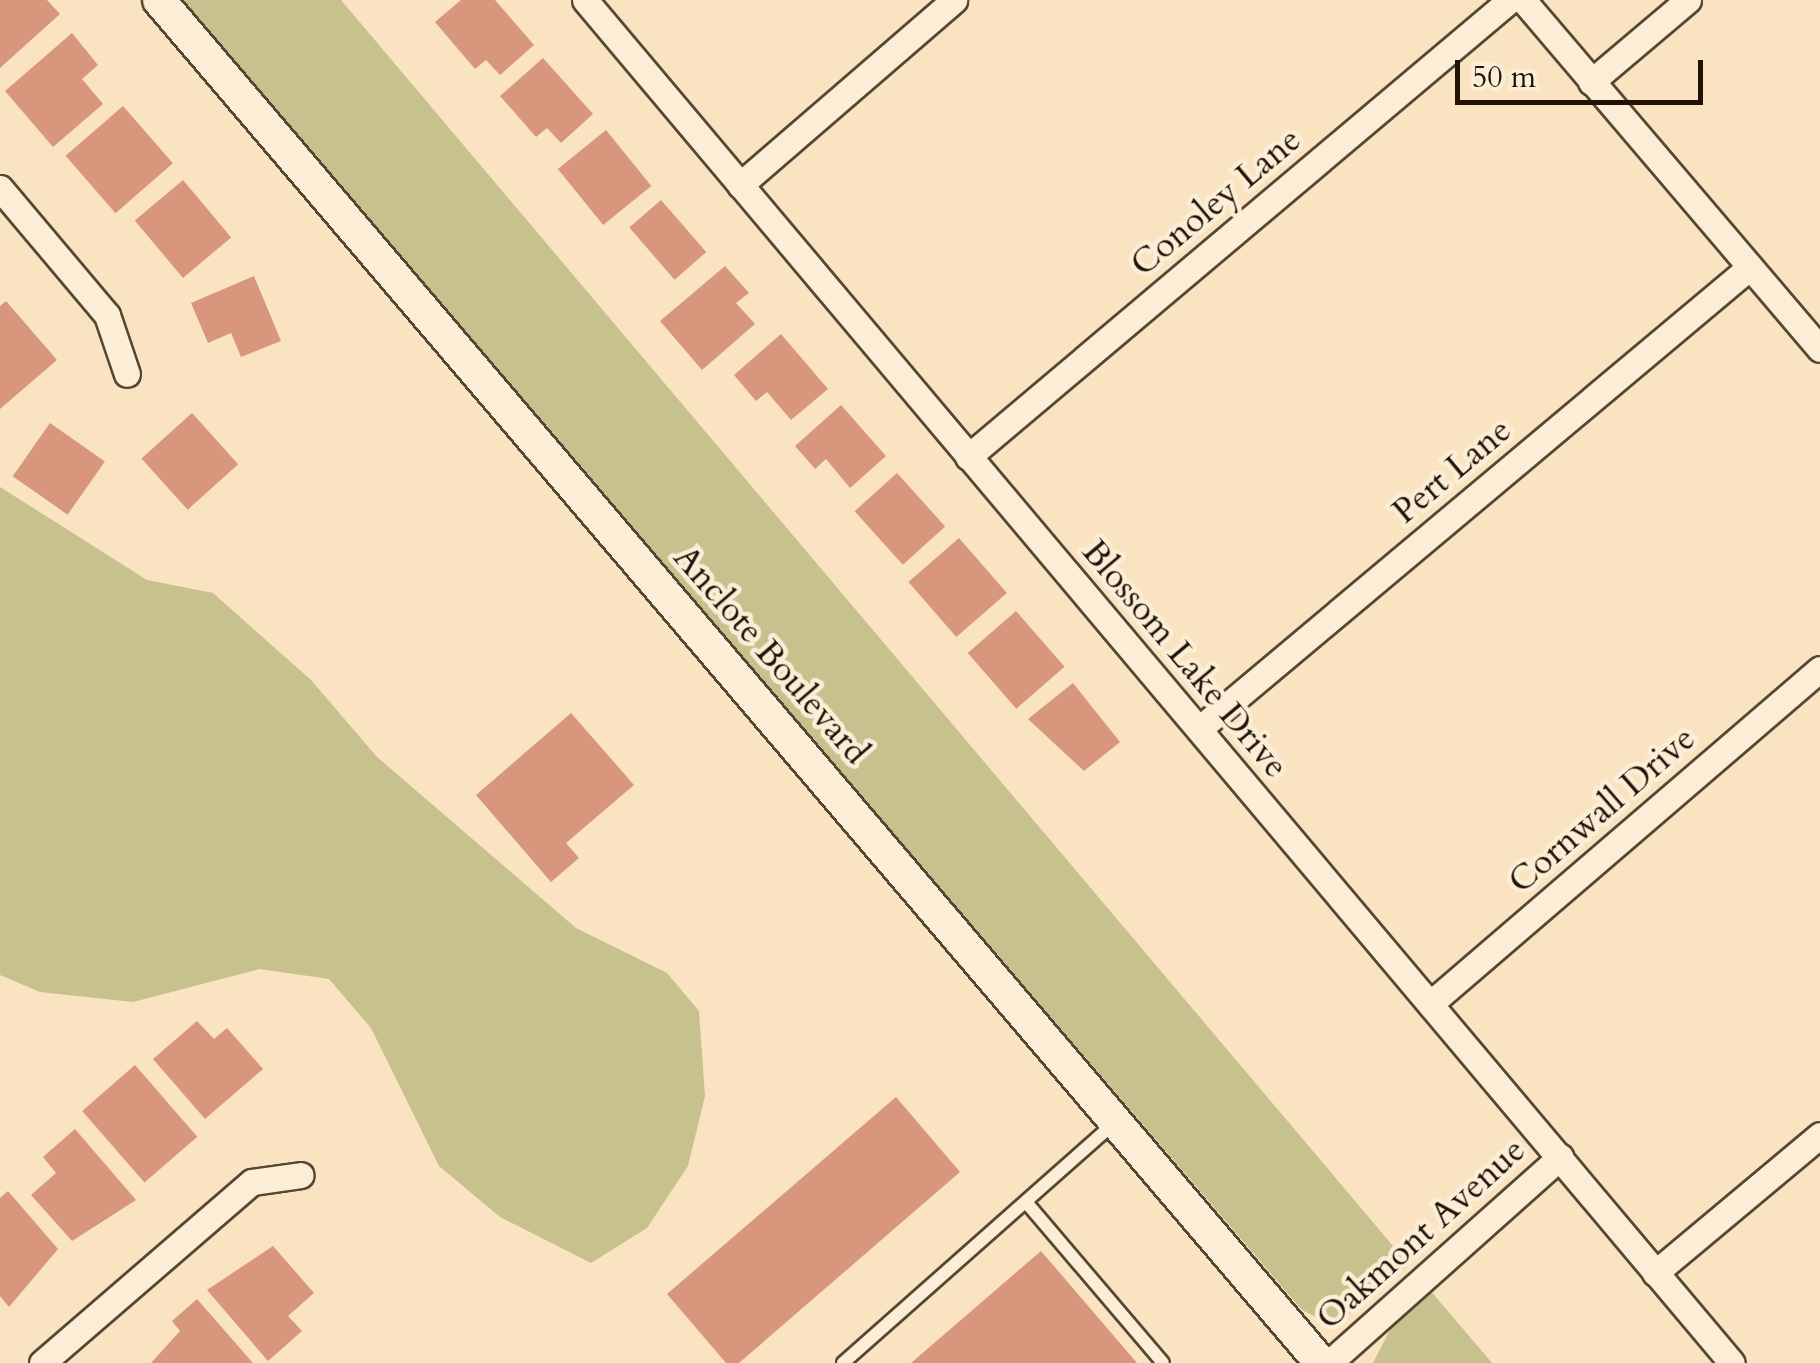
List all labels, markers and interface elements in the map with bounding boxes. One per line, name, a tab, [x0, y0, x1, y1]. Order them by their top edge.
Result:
scale bar	[1460, 40, 1708, 102]
text: 50 m	[1472, 57, 1536, 98]
street label: Conoley Lane	[1122, 119, 1310, 285]
street label: Pert Lane	[1384, 409, 1520, 533]
street label: Blossom Lake Drive	[1073, 531, 1297, 787]
street label: Anclote Boulevard	[665, 537, 877, 773]
street label: Cornwall Drive	[1500, 718, 1704, 902]
street label: Oakmont Avenue	[1308, 1129, 1534, 1339]

